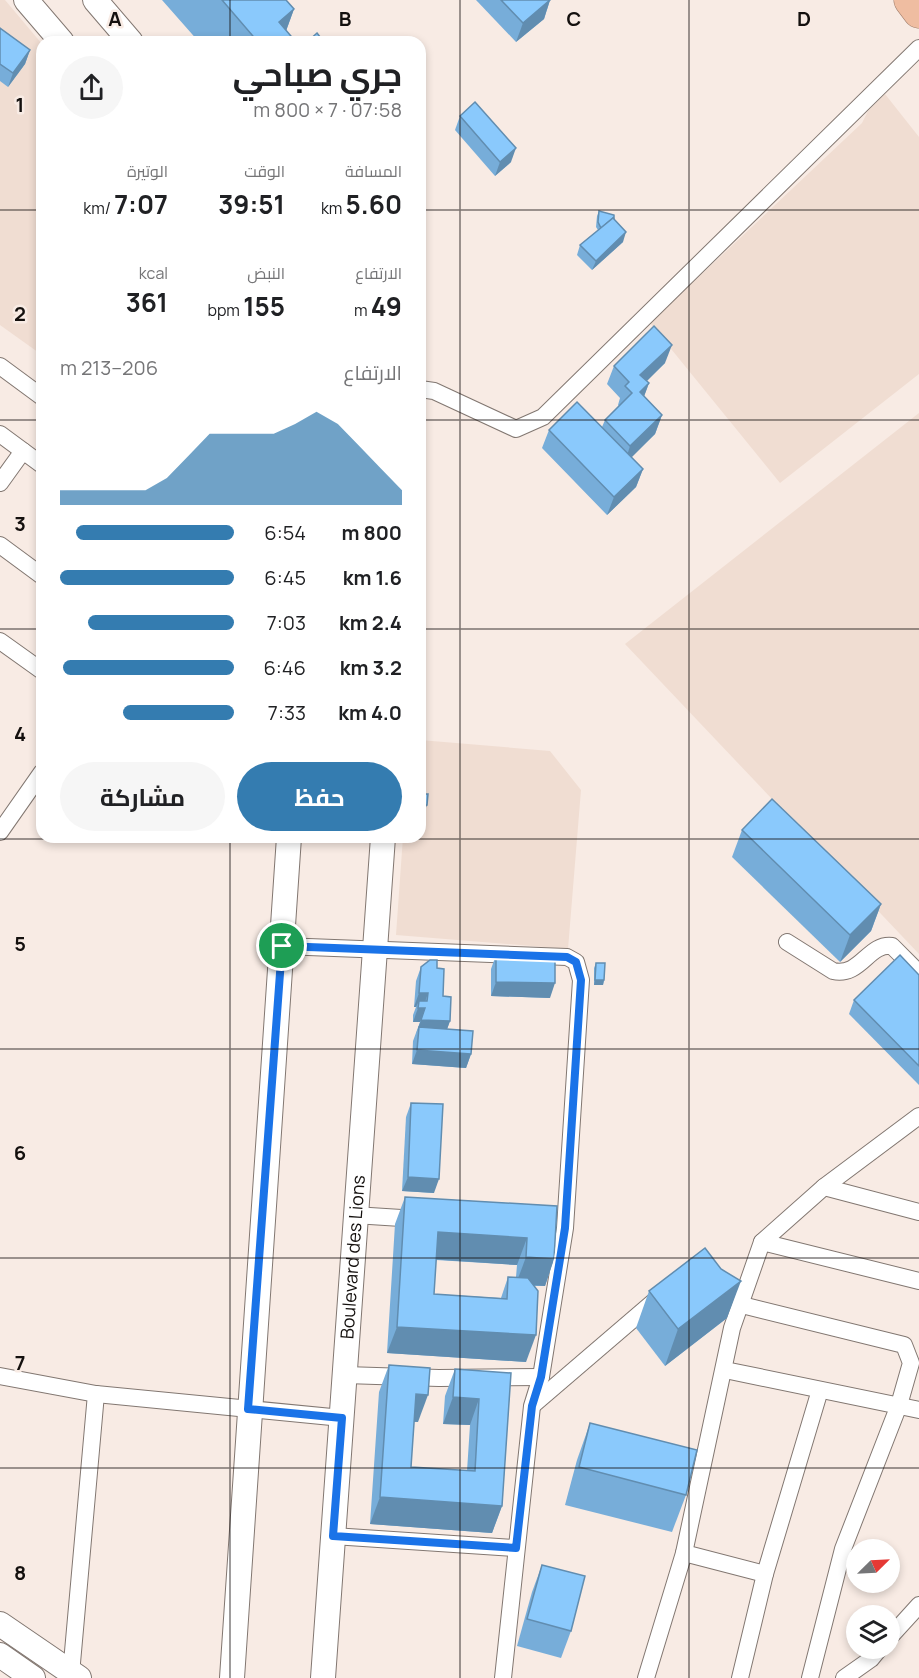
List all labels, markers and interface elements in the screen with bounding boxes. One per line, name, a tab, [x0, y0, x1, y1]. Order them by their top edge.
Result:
text: A	[108, 5, 122, 32]
text: B	[339, 5, 352, 32]
text: C	[567, 5, 581, 32]
text: D	[797, 5, 811, 32]
text: جري صباحي	[233, 51, 402, 96]
button: share	[60, 56, 123, 119]
text: 1	[16, 91, 24, 118]
text: 07:58 · 7 × 800 m	[253, 96, 402, 123]
text: الوتيرة	[127, 160, 168, 182]
text: الوقت	[244, 160, 285, 182]
text: المسافة	[345, 160, 402, 182]
text: 7:07	[114, 186, 168, 222]
text: 39:51	[218, 186, 285, 222]
text: 5.60	[346, 186, 402, 222]
text: /km	[83, 197, 114, 219]
text: km	[321, 197, 346, 219]
text: kcal	[139, 262, 168, 284]
text: النبض	[247, 262, 285, 284]
text: الارتفاع	[355, 262, 402, 284]
text: 361	[126, 284, 168, 320]
text: 155	[243, 288, 285, 324]
text: 49	[371, 288, 402, 324]
text: bpm	[207, 299, 243, 321]
text: m	[354, 299, 371, 321]
text: 2	[14, 300, 26, 327]
text: 206–213 m	[60, 354, 158, 381]
text: الارتفاع	[343, 359, 402, 386]
text: 3	[14, 510, 26, 537]
text: 6:54	[264, 519, 306, 546]
text: 800 m	[341, 519, 402, 546]
text: 6:45	[264, 564, 306, 591]
text: 1.6 km	[343, 564, 402, 591]
text: 7:03	[267, 609, 306, 636]
text: 2.4 km	[339, 609, 402, 636]
text: 6:46	[263, 654, 306, 681]
text: 3.2 km	[340, 654, 402, 681]
text: 7:33	[268, 699, 306, 726]
text: 4.0 km	[338, 699, 402, 726]
text: 4	[14, 720, 26, 747]
button: مشاركة	[60, 762, 225, 831]
button: حفظ	[237, 762, 402, 831]
pin	[256, 920, 307, 971]
icon: arrive	[265, 929, 298, 962]
text: 5	[14, 930, 26, 957]
text: 6	[14, 1139, 26, 1166]
street label: Boulevard des Lions	[334, 1174, 370, 1340]
text: 7	[15, 1349, 25, 1376]
north arrow	[846, 1539, 900, 1593]
map controls	[846, 1539, 900, 1659]
text: 8	[14, 1559, 26, 1586]
button: layers	[846, 1605, 900, 1659]

